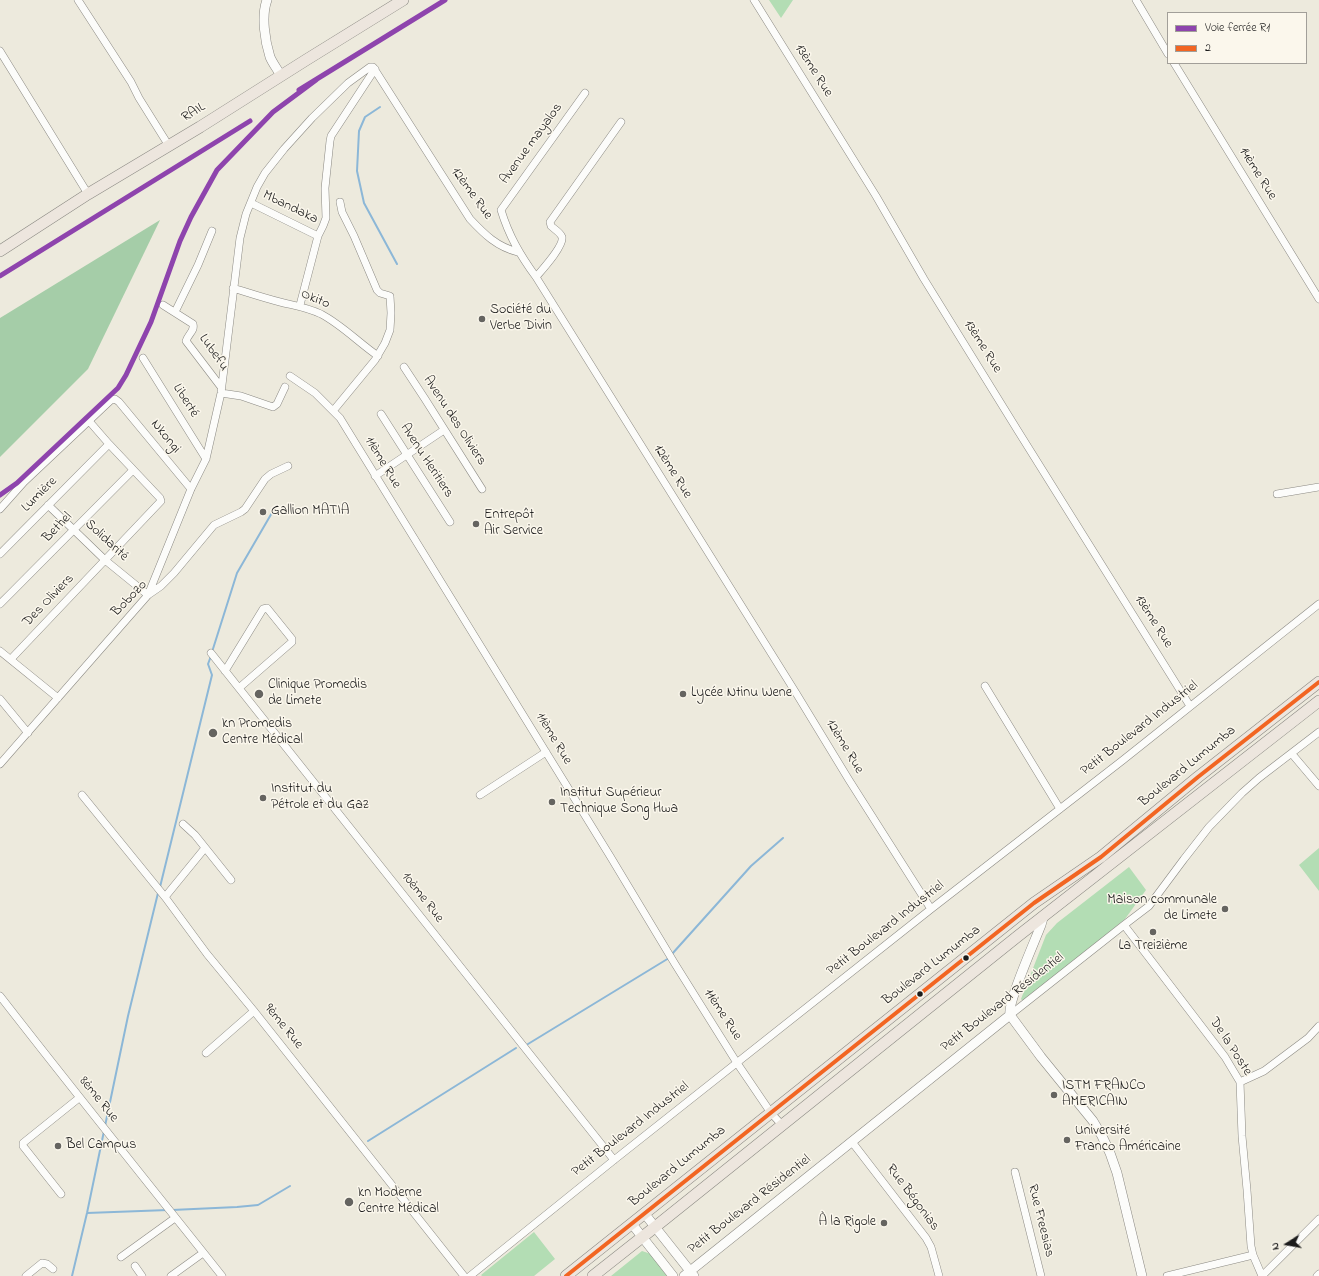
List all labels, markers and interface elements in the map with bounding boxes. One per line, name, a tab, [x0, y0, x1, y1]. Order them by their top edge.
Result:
legend	[1167, 12, 1307, 64]
text: Voie ferrée R1	[1205, 19, 1270, 37]
text: 2	[1205, 39, 1211, 57]
street label: 13ème Rue	[790, 41, 836, 101]
street label: RAIL	[179, 99, 209, 127]
street label: Avenue mayalos	[497, 100, 567, 188]
street label: 14ème Rue	[1234, 144, 1280, 204]
street label: 12ème Rue	[446, 165, 496, 223]
street label: Mbandaka	[260, 187, 320, 229]
street label: Okito	[298, 286, 332, 314]
place label: Société du Verbe Divin	[490, 303, 552, 336]
marker: Société du Verbe Divin	[477, 314, 487, 324]
street label: 13ème Rue	[959, 317, 1005, 377]
street label: Lubefu	[194, 331, 232, 375]
street label: Avenu des Oliviers	[419, 373, 489, 469]
street label: Liberté	[168, 381, 202, 421]
street label: Nkongi	[146, 417, 184, 457]
street label: Avenu Heritiers	[396, 421, 456, 501]
street label: 11ème Rue	[360, 434, 404, 492]
street label: 12ème Rue	[649, 442, 695, 502]
street label: Lumière	[19, 474, 61, 516]
place label: Gallion MATIA	[271, 504, 349, 520]
marker: Gallion MATIA	[258, 507, 268, 517]
place label: Entrepôt Air Service	[484, 508, 543, 540]
street label: Bethel	[40, 509, 76, 547]
street label: Solidarité	[81, 516, 131, 566]
marker: Entrepôt Air Service	[471, 519, 481, 529]
street label: Des Oliviers	[20, 571, 78, 631]
street label: Bobozo	[109, 577, 151, 621]
street label: 13ème Rue	[1130, 592, 1176, 652]
place label: Clinique Promedis de Limete	[268, 678, 367, 710]
street label: Petit Boulevard Industriel	[1078, 678, 1202, 780]
place label: Lycée Ntinu Wene	[691, 686, 792, 702]
marker: Clinique Promedis de Limete	[253, 688, 265, 700]
marker: Lycée Ntinu Wene	[678, 689, 688, 699]
street label: 11ème Rue	[531, 710, 575, 768]
place label: kn Promedis Centre Médical	[222, 717, 303, 750]
street label: 12ème Rue	[821, 717, 867, 777]
street label: Boulevard Lumumba	[1136, 723, 1240, 811]
marker: kn Promedis Centre Médical	[207, 727, 219, 739]
place label: Institut du Pétrole et du Gaz	[271, 782, 369, 814]
place label: Institut Supérieur Technique Song Hwa	[560, 786, 678, 818]
marker: Institut du Pétrole et du Gaz	[258, 793, 268, 803]
marker: Institut Supérieur Technique Song Hwa	[547, 797, 557, 807]
street label: 10ème Rue	[397, 869, 447, 927]
street label: Petit Boulevard Industriel	[824, 878, 948, 980]
place label: Maison communale de Limete	[1107, 893, 1217, 926]
marker: Maison communale de Limete	[1220, 904, 1230, 914]
street label: Boulevard Lumumba	[880, 923, 984, 1009]
marker: La Treizième	[1148, 927, 1158, 937]
place label: La Treizième	[1118, 939, 1188, 955]
street label: Petit Boulevard Résidentiel	[938, 950, 1068, 1056]
unlabelled marker	[961, 953, 971, 963]
street label: 11ème Rue	[699, 986, 745, 1044]
unlabelled marker	[915, 989, 925, 999]
street label: 9ème Rue	[260, 1001, 306, 1053]
street label: De la Poste	[1205, 1015, 1255, 1079]
street label: 8ème Rue	[74, 1074, 122, 1126]
street label: Petit Boulevard Industriel	[569, 1079, 693, 1181]
place label: ISTM FRANCO AMERICAIN	[1062, 1079, 1146, 1112]
marker: ISTM FRANCO AMERICAIN	[1049, 1090, 1059, 1100]
street label: Boulevard Lumumba	[626, 1123, 730, 1211]
place label: Université Franco Américaine	[1075, 1124, 1181, 1156]
marker: Université Franco Américaine	[1062, 1135, 1072, 1145]
place label: Bel Campus	[66, 1138, 136, 1154]
marker: Bel Campus	[53, 1141, 63, 1151]
street label: Petit Boulevard Résidentiel	[685, 1152, 815, 1258]
street label: Rue Bégonias	[882, 1161, 942, 1235]
street label: Rue Freesias	[1023, 1183, 1057, 1259]
place label: kn Moderne Centre Médical	[358, 1186, 439, 1218]
marker: kn Moderne Centre Médical	[343, 1196, 355, 1208]
place label: À la Rigole	[818, 1215, 876, 1231]
marker: À la Rigole	[879, 1218, 889, 1228]
north arrow	[1267, 1224, 1307, 1264]
text: N	[1267, 1241, 1284, 1251]

